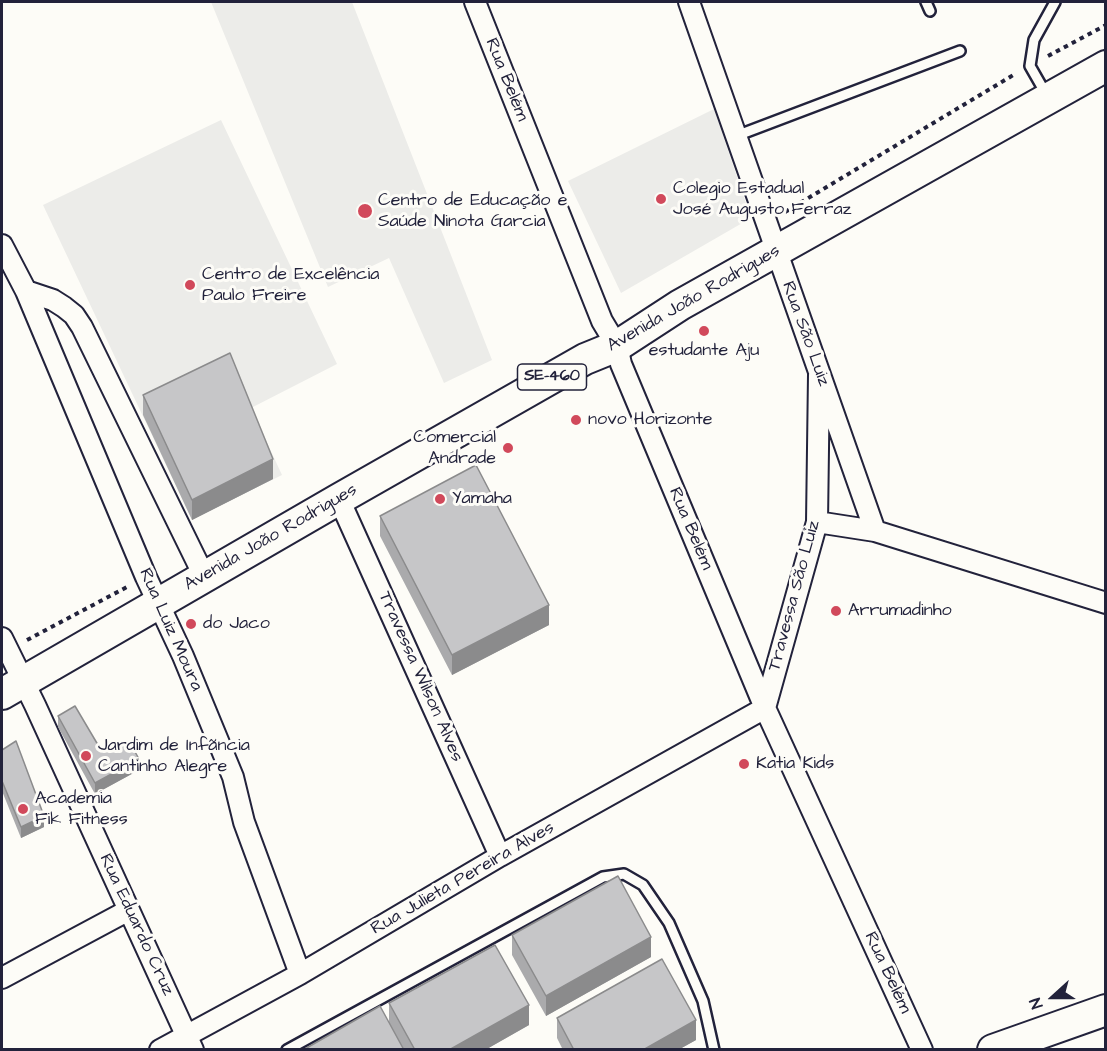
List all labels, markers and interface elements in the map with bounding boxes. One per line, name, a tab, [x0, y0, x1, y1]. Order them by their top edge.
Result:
street label: Rua Belém	[480, 35, 532, 125]
place label: Colegio Estadual José Augusto Ferraz	[673, 178, 852, 220]
place label: Centro de Educação e Saúde Ninota Garcia	[378, 190, 567, 232]
marker: Colegio Estadual José Augusto Ferraz	[654, 192, 668, 206]
marker: Centro de Educação e Saúde Ninota Garcia	[356, 202, 374, 220]
street label: Avenida João Rodrigues	[604, 241, 784, 357]
place label: Centro de Excelência Paulo Freire	[202, 264, 379, 306]
marker: Centro de Excelência Paulo Freire	[183, 278, 197, 292]
street label: Rua São Luiz	[776, 279, 834, 389]
marker: estudante Aju	[697, 324, 711, 338]
place label: estudante Aju	[649, 340, 759, 362]
road number: SE-460	[518, 364, 586, 390]
place label: novo Horizonte	[588, 409, 713, 431]
marker: novo Horizonte	[569, 413, 583, 427]
place label: Comercial Andrade	[413, 427, 496, 470]
marker: Comercial Andrade	[501, 441, 515, 455]
street label: Avenida João Rodrigues	[181, 480, 361, 596]
street label: Rua Belém	[663, 485, 717, 573]
place label: Yamaha	[452, 488, 512, 510]
marker: Yamaha	[433, 492, 447, 506]
street label: Travessa São Luiz	[764, 518, 826, 674]
street label: Rua Luiz Moura	[133, 565, 207, 695]
street label: Travessa Wilson Alves	[373, 589, 467, 765]
place label: Arrumadinho	[848, 600, 952, 622]
marker: Arrumadinho	[829, 604, 843, 618]
place label: do Jaco	[203, 613, 270, 635]
marker: do Jaco	[184, 617, 198, 631]
place label: Jardim de Infãncia Cantinho Alegre	[98, 735, 250, 777]
marker: Jardim de Infãncia Cantinho Alegre	[79, 749, 93, 763]
place label: Katia Kids	[756, 753, 834, 775]
marker: Katia Kids	[737, 757, 751, 771]
place label: Academia Fik Fitness	[35, 788, 128, 830]
marker: Academia Fik Fitness	[16, 802, 30, 816]
street label: Rua Julieta Pereira Alves	[367, 818, 559, 940]
street label: Rua Eduardo Cruz	[94, 851, 178, 999]
street label: Rua Belém	[859, 929, 915, 1017]
north arrow	[1023, 967, 1083, 1027]
text: N	[1024, 995, 1048, 1012]

